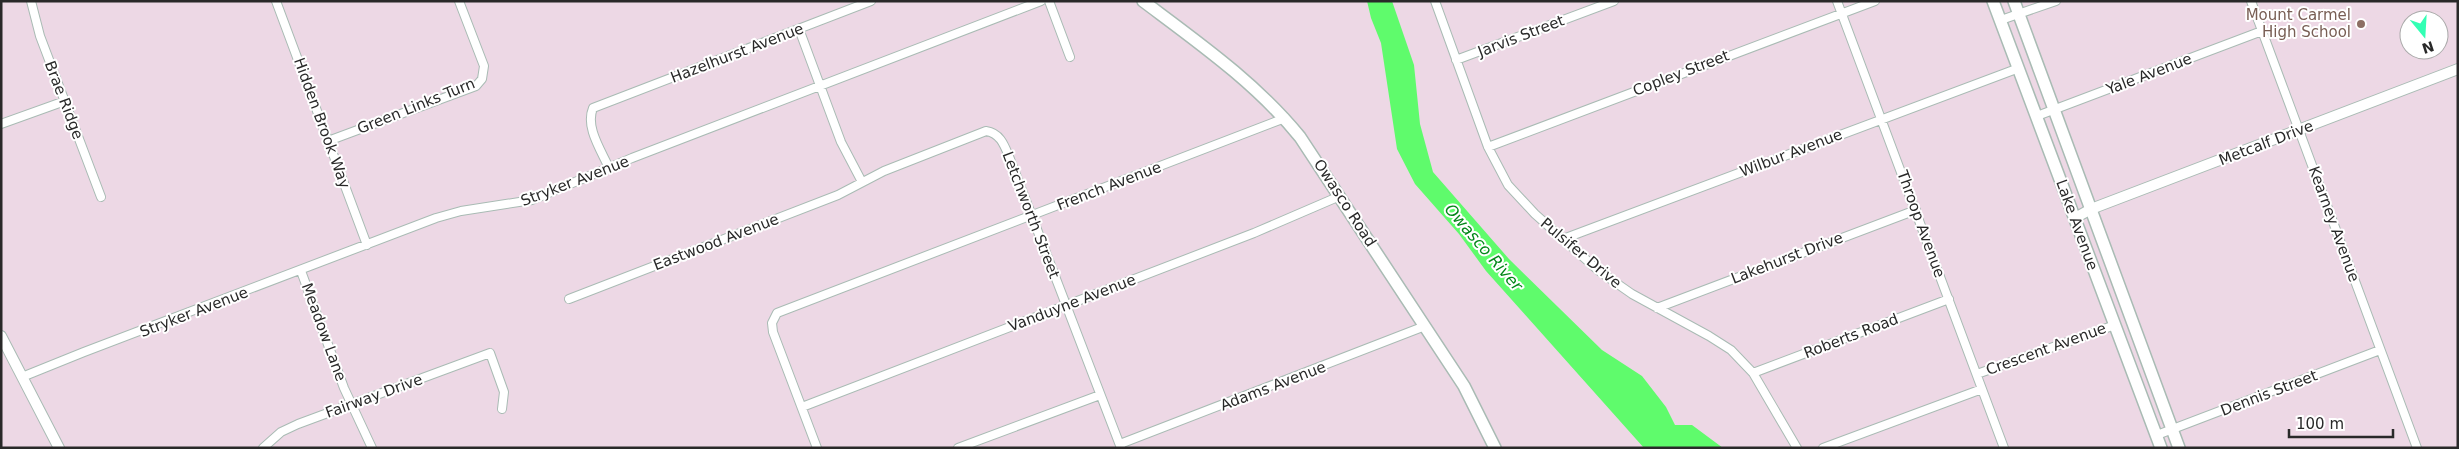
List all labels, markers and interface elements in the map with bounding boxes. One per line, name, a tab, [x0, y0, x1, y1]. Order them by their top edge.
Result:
place label: Mount Carmel High School	[2246, 6, 2351, 41]
north arrow	[2399, 10, 2449, 60]
street label: Jarvis Street	[1474, 11, 1567, 61]
marker: Mount Carmel High School	[2355, 18, 2367, 30]
street label: Hazelhurst Avenue	[668, 19, 806, 87]
text: N	[2420, 38, 2436, 57]
street label: Copley Street	[1630, 46, 1732, 100]
street label: Yale Avenue	[2103, 49, 2194, 99]
street label: Hidden Brook Way	[290, 55, 354, 191]
street label: Brae Ridge	[41, 58, 87, 142]
street label: Green Links Turn	[355, 74, 477, 138]
street label: Metcalf Drive	[2216, 117, 2316, 169]
street label: Wilbur Avenue	[1737, 125, 1845, 181]
street label: Letchworth Street	[999, 149, 1064, 281]
street label: Stryker Avenue	[518, 152, 632, 210]
street label: Owasco Road	[1310, 156, 1380, 250]
street label: French Avenue	[1054, 158, 1164, 214]
street label: Kearney Avenue	[2305, 164, 2363, 284]
street label: Throop Avenue	[1893, 167, 1949, 280]
street label: Lake Avenue	[2052, 177, 2102, 273]
water label: Owasco River	[1441, 200, 1527, 296]
street label: Eastwood Avenue	[651, 210, 781, 274]
street label: Pulsifer Drive	[1537, 214, 1625, 292]
street label: Lakehurst Drive	[1728, 228, 1846, 288]
street label: Vanduyne Avenue	[1006, 270, 1138, 336]
street label: Meadow Lane	[298, 280, 350, 384]
street label: Stryker Avenue	[137, 283, 251, 341]
street label: Roberts Road	[1801, 310, 1901, 362]
street label: Crescent Avenue	[1983, 319, 2109, 379]
street label: Adams Avenue	[1218, 358, 1328, 414]
street label: Dennis Street	[2218, 366, 2320, 420]
street label: Fairway Drive	[323, 370, 425, 422]
scale bar	[2289, 406, 2393, 438]
text: 100 m	[2296, 415, 2344, 433]

